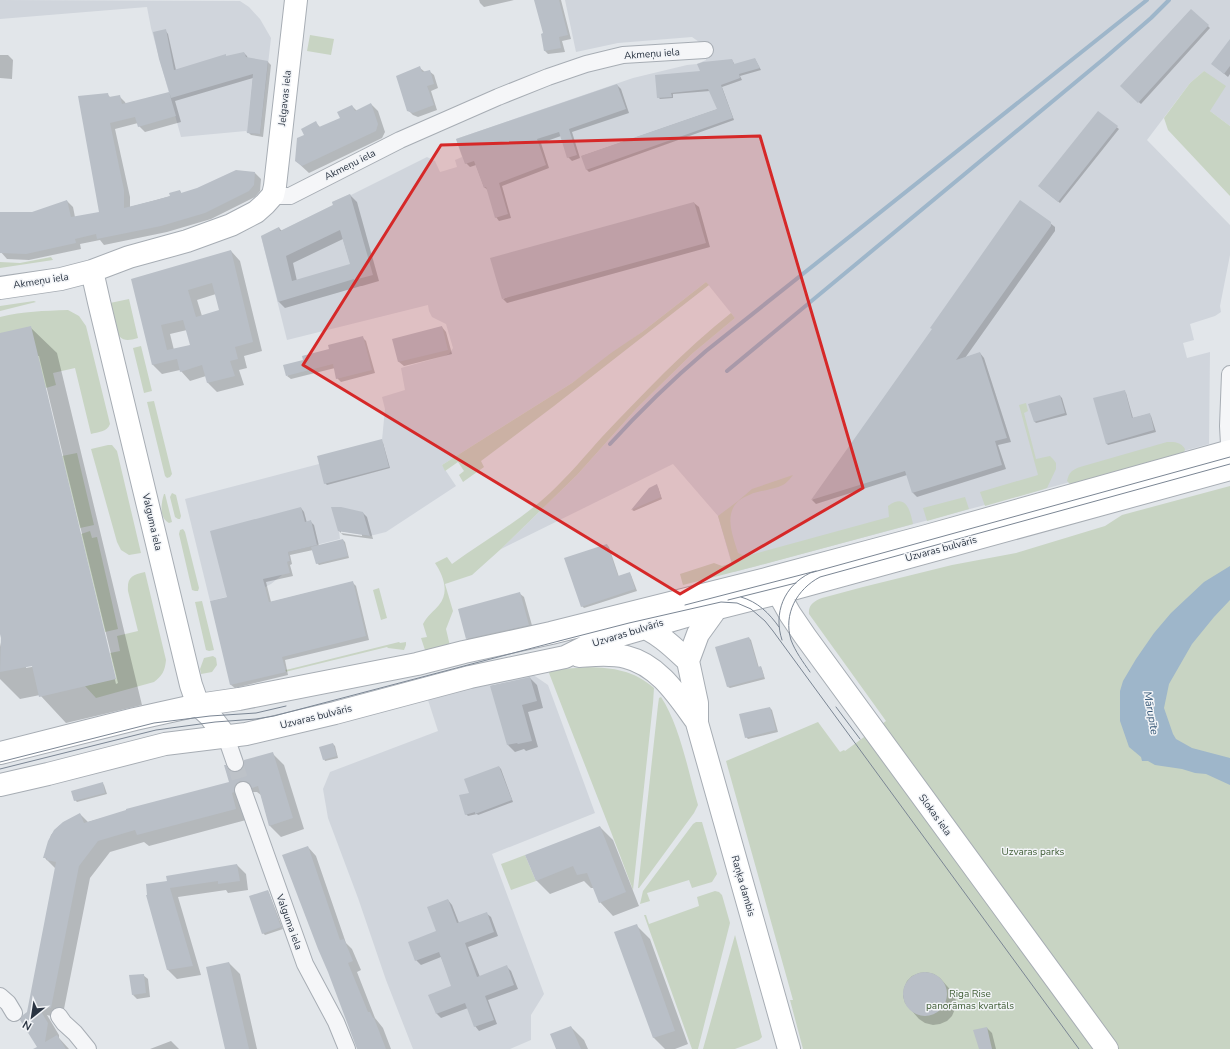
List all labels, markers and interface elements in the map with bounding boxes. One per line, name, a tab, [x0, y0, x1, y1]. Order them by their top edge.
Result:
street label: Akmeņu iela	[624, 45, 680, 63]
street label: Jelgavas iela	[275, 69, 295, 128]
street label: Akmeņu iela	[322, 146, 378, 184]
street label: Akmeņu iela	[12, 270, 70, 292]
street label: Valguma iela	[138, 491, 165, 552]
street label: Uzvaras bulvāris	[904, 533, 979, 565]
street label: Uzvaras bulvāris	[591, 615, 665, 650]
water label: Mārupīte	[1140, 690, 1162, 736]
street label: Uzvaras bulvāris	[279, 701, 354, 733]
street label: Slokas iela	[915, 791, 955, 839]
park label: Uzvaras parks	[1002, 845, 1065, 859]
street label: Raņķa dambis	[728, 854, 758, 918]
street label: Valguma iela	[272, 891, 306, 952]
park label: Riga Rise panorāmas kvartāls	[926, 987, 1014, 1013]
north arrow	[12, 997, 52, 1037]
text: N	[20, 1017, 35, 1034]

